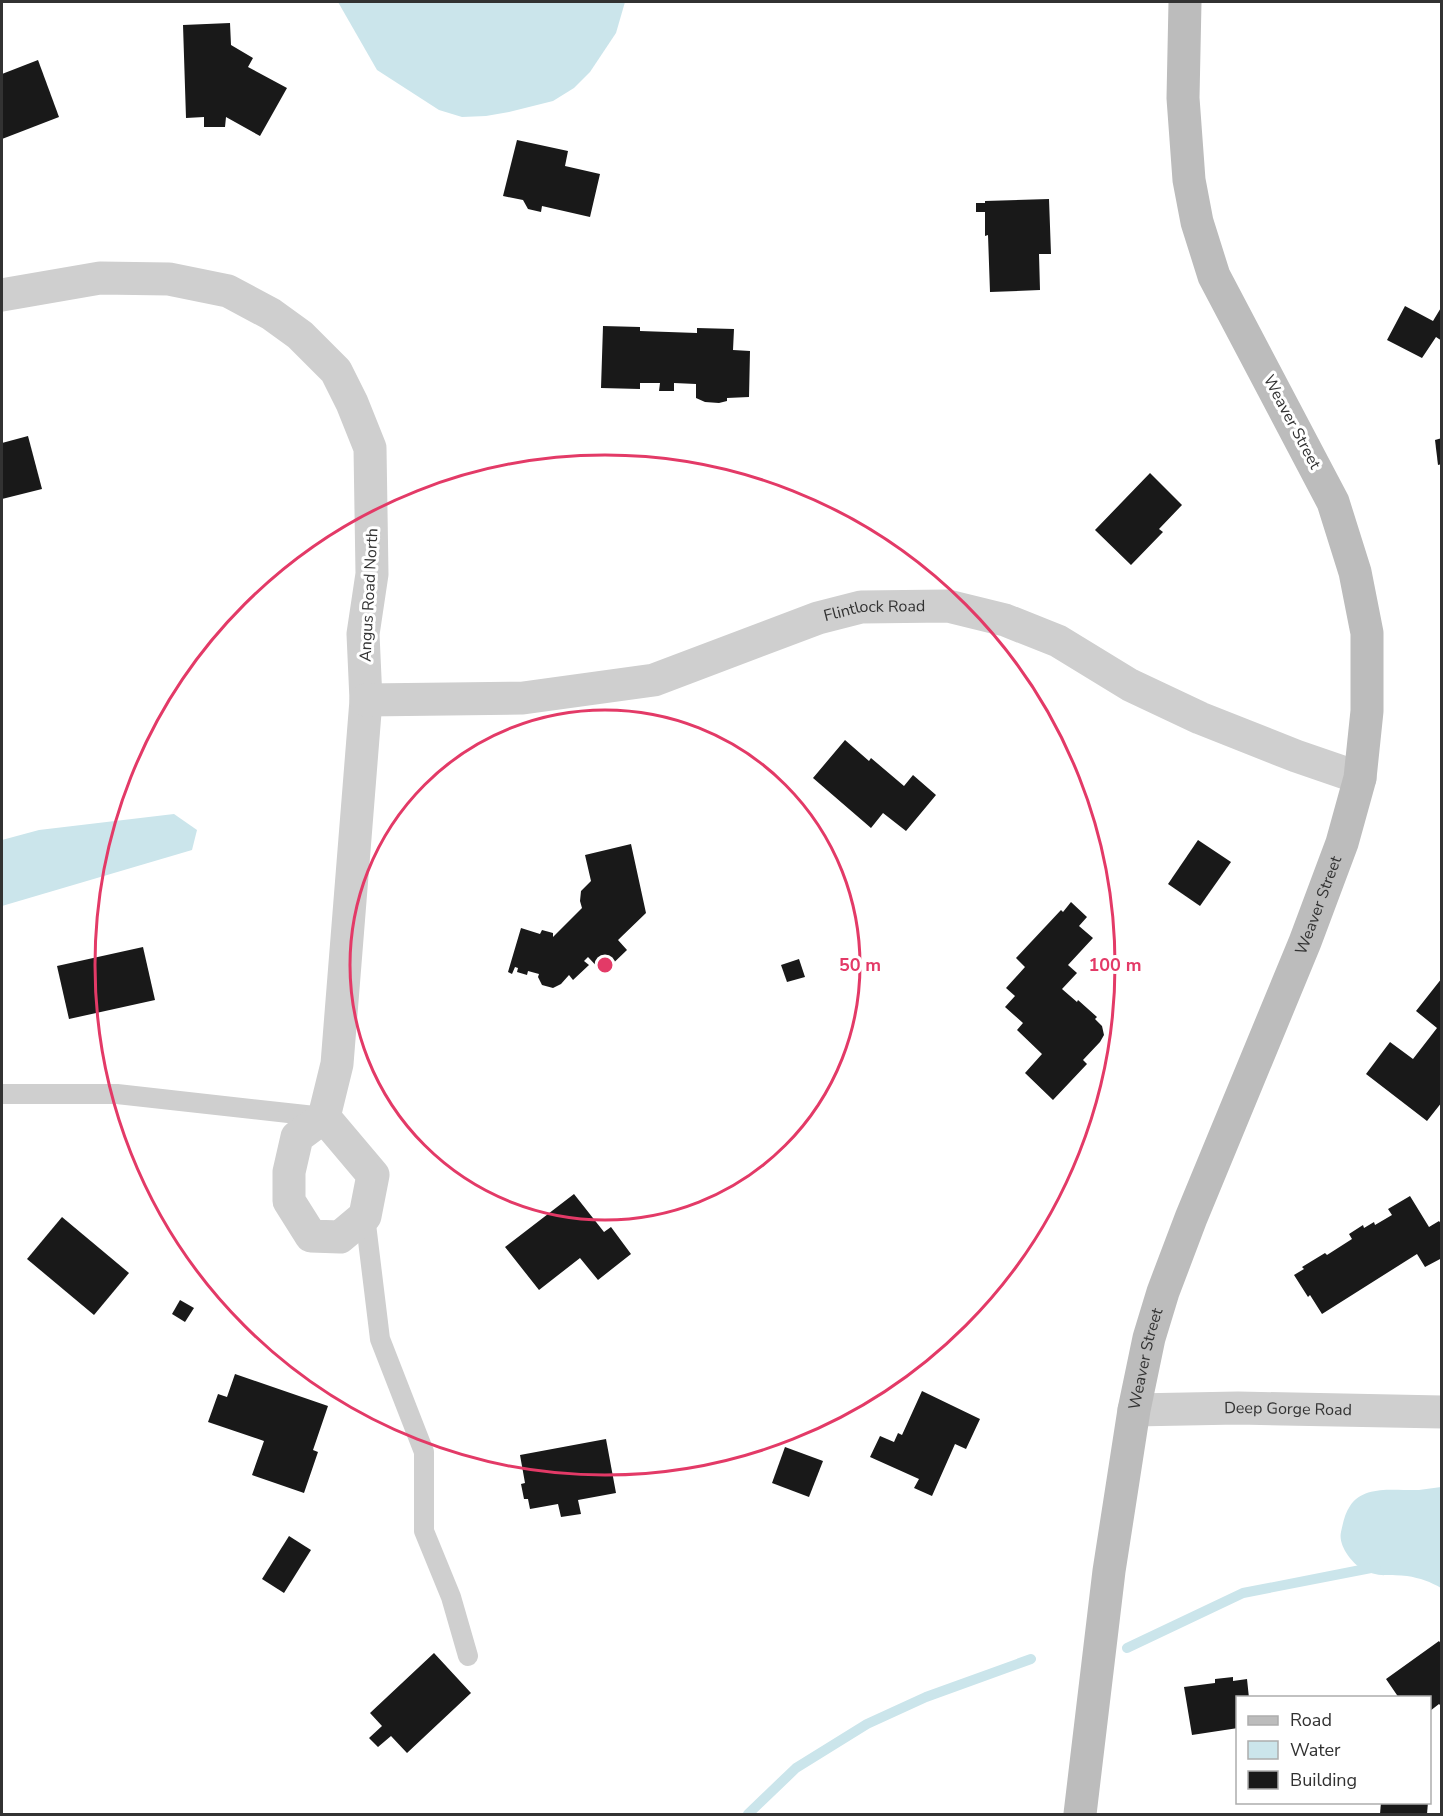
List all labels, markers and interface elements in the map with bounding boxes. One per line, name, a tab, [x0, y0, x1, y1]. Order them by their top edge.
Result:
street label: Weaver Street	[1258, 371, 1326, 473]
street label: Angus Road North	[355, 528, 383, 662]
street label: Flintlock Road	[821, 595, 925, 627]
street label: Weaver Street	[1290, 853, 1347, 958]
text: 50 m	[839, 953, 881, 977]
text: 100 m	[1088, 953, 1142, 977]
centre of rings	[595, 955, 615, 975]
street label: Weaver Street	[1123, 1305, 1169, 1412]
street label: Deep Gorge Road	[1224, 1397, 1352, 1421]
legend	[1236, 1696, 1431, 1804]
text: Road	[1290, 1708, 1332, 1732]
text: Water	[1290, 1738, 1341, 1762]
text: Building	[1290, 1768, 1357, 1792]

